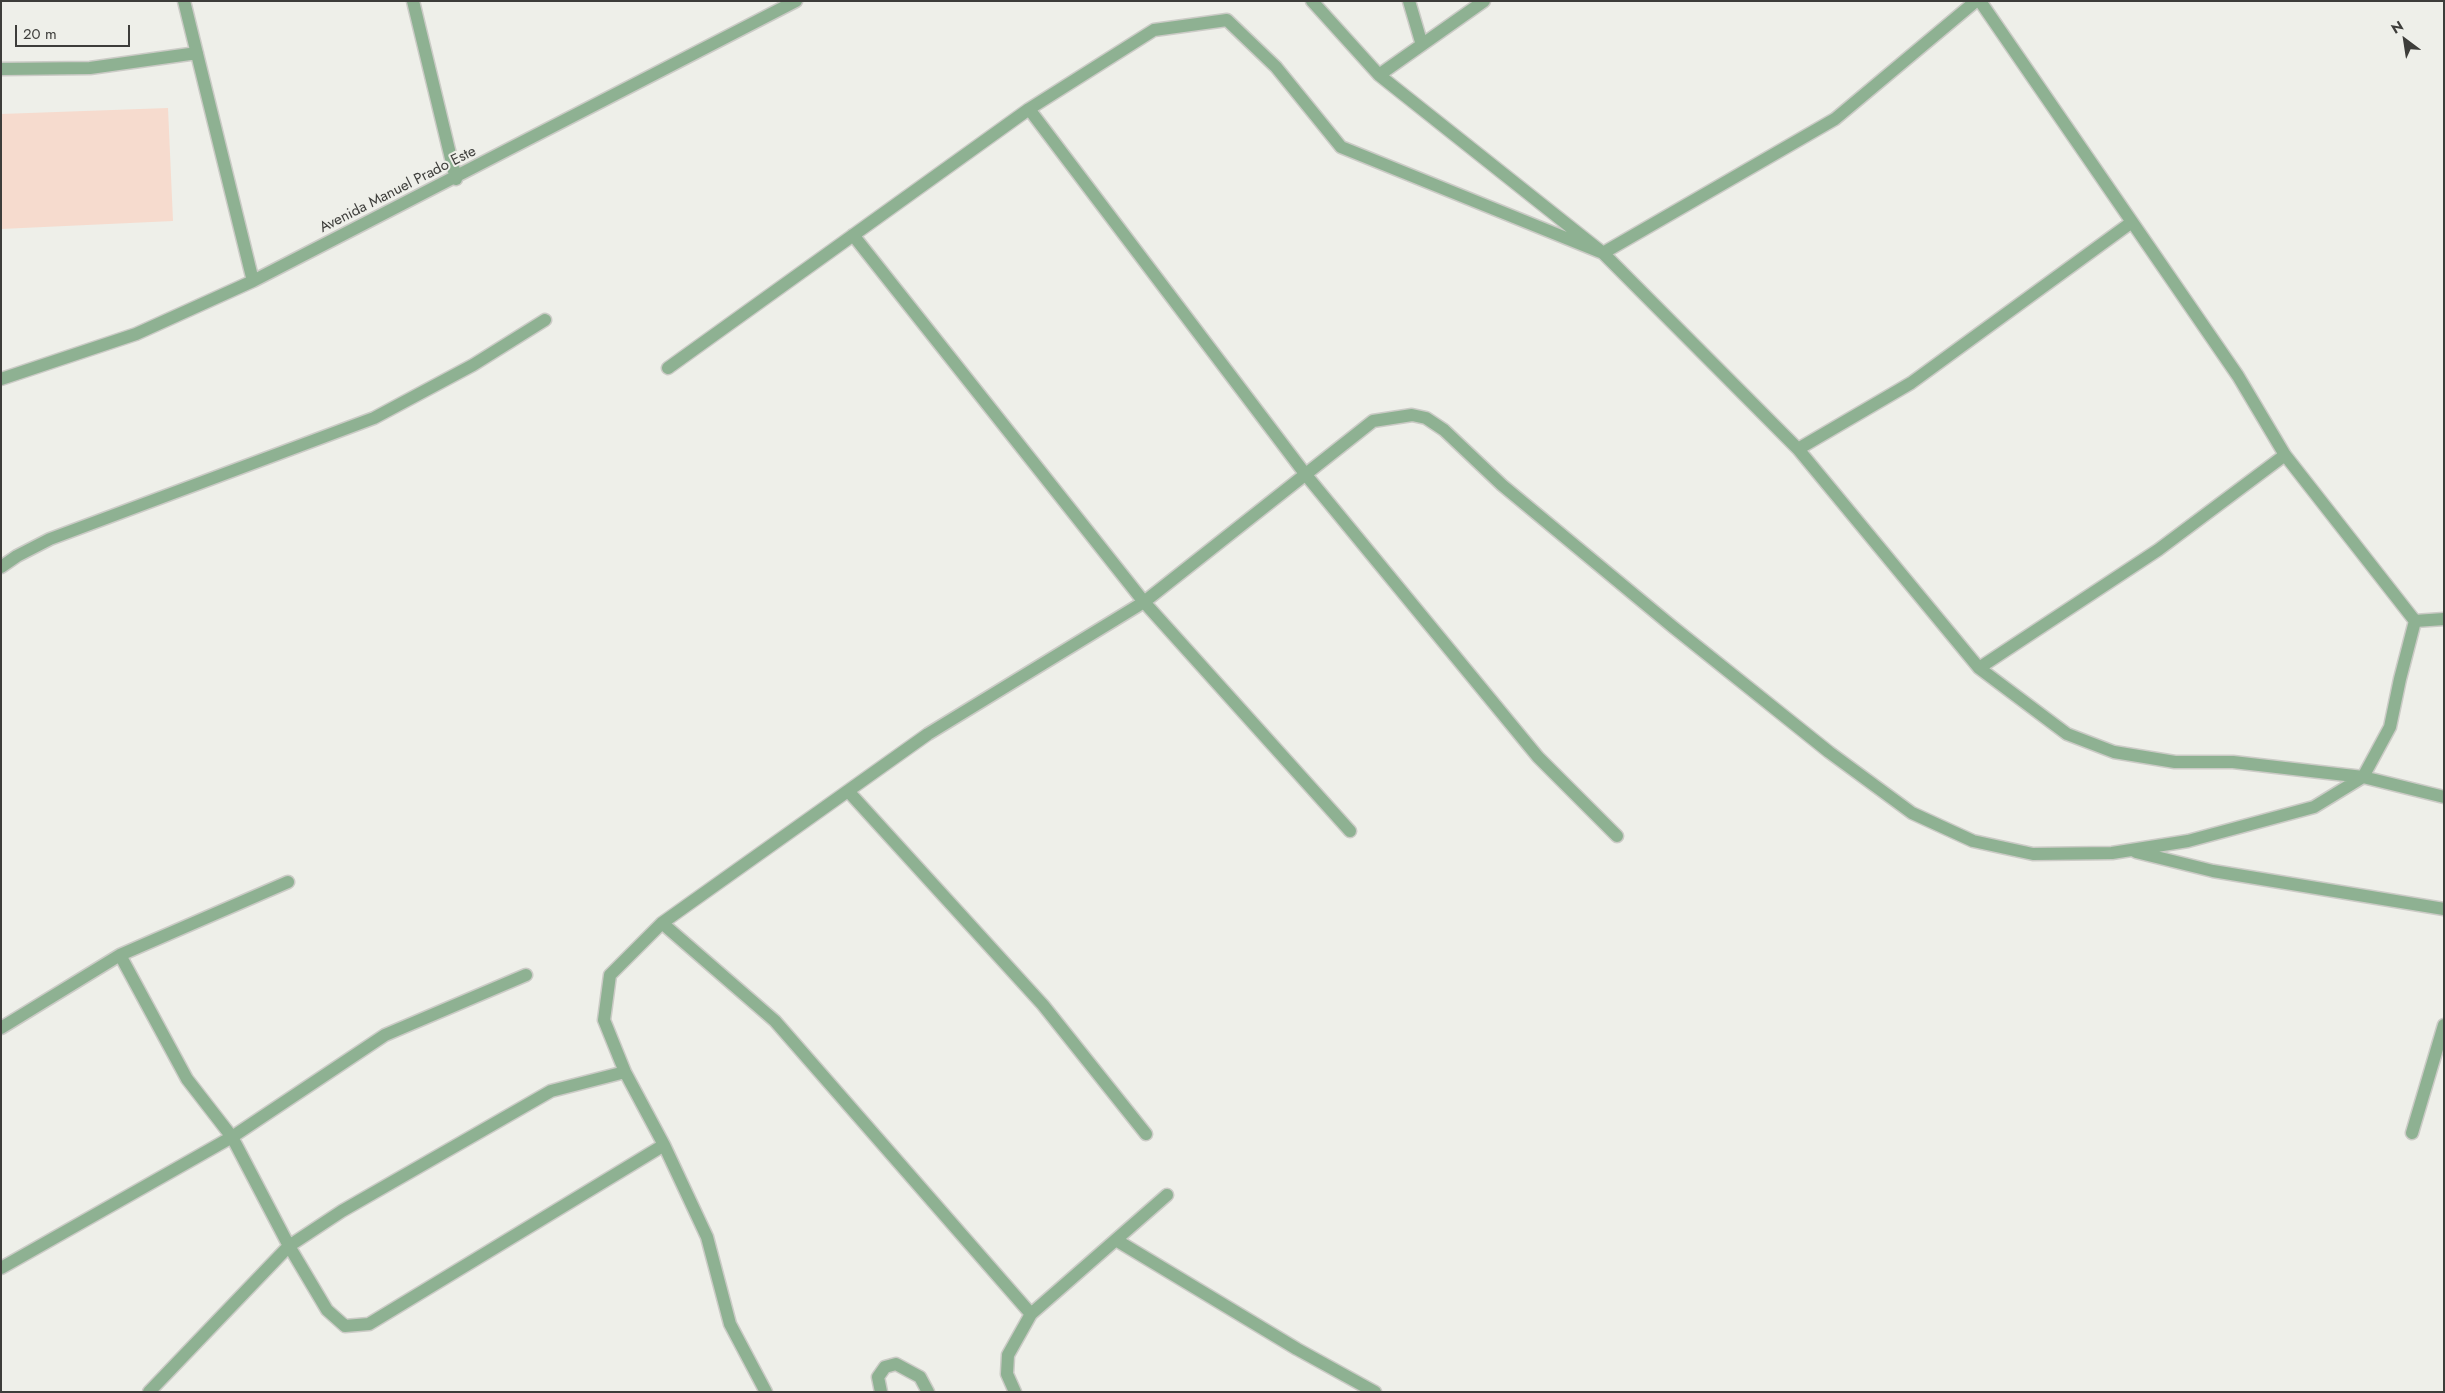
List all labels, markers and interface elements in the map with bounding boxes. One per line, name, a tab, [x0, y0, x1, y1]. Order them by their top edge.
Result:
scale bar	[18, 15, 132, 47]
north arrow	[2380, 15, 2430, 65]
text: N	[2387, 16, 2407, 39]
text: 20 m	[23, 23, 57, 45]
street label: Avenida Manuel Prado Este	[317, 143, 479, 237]

